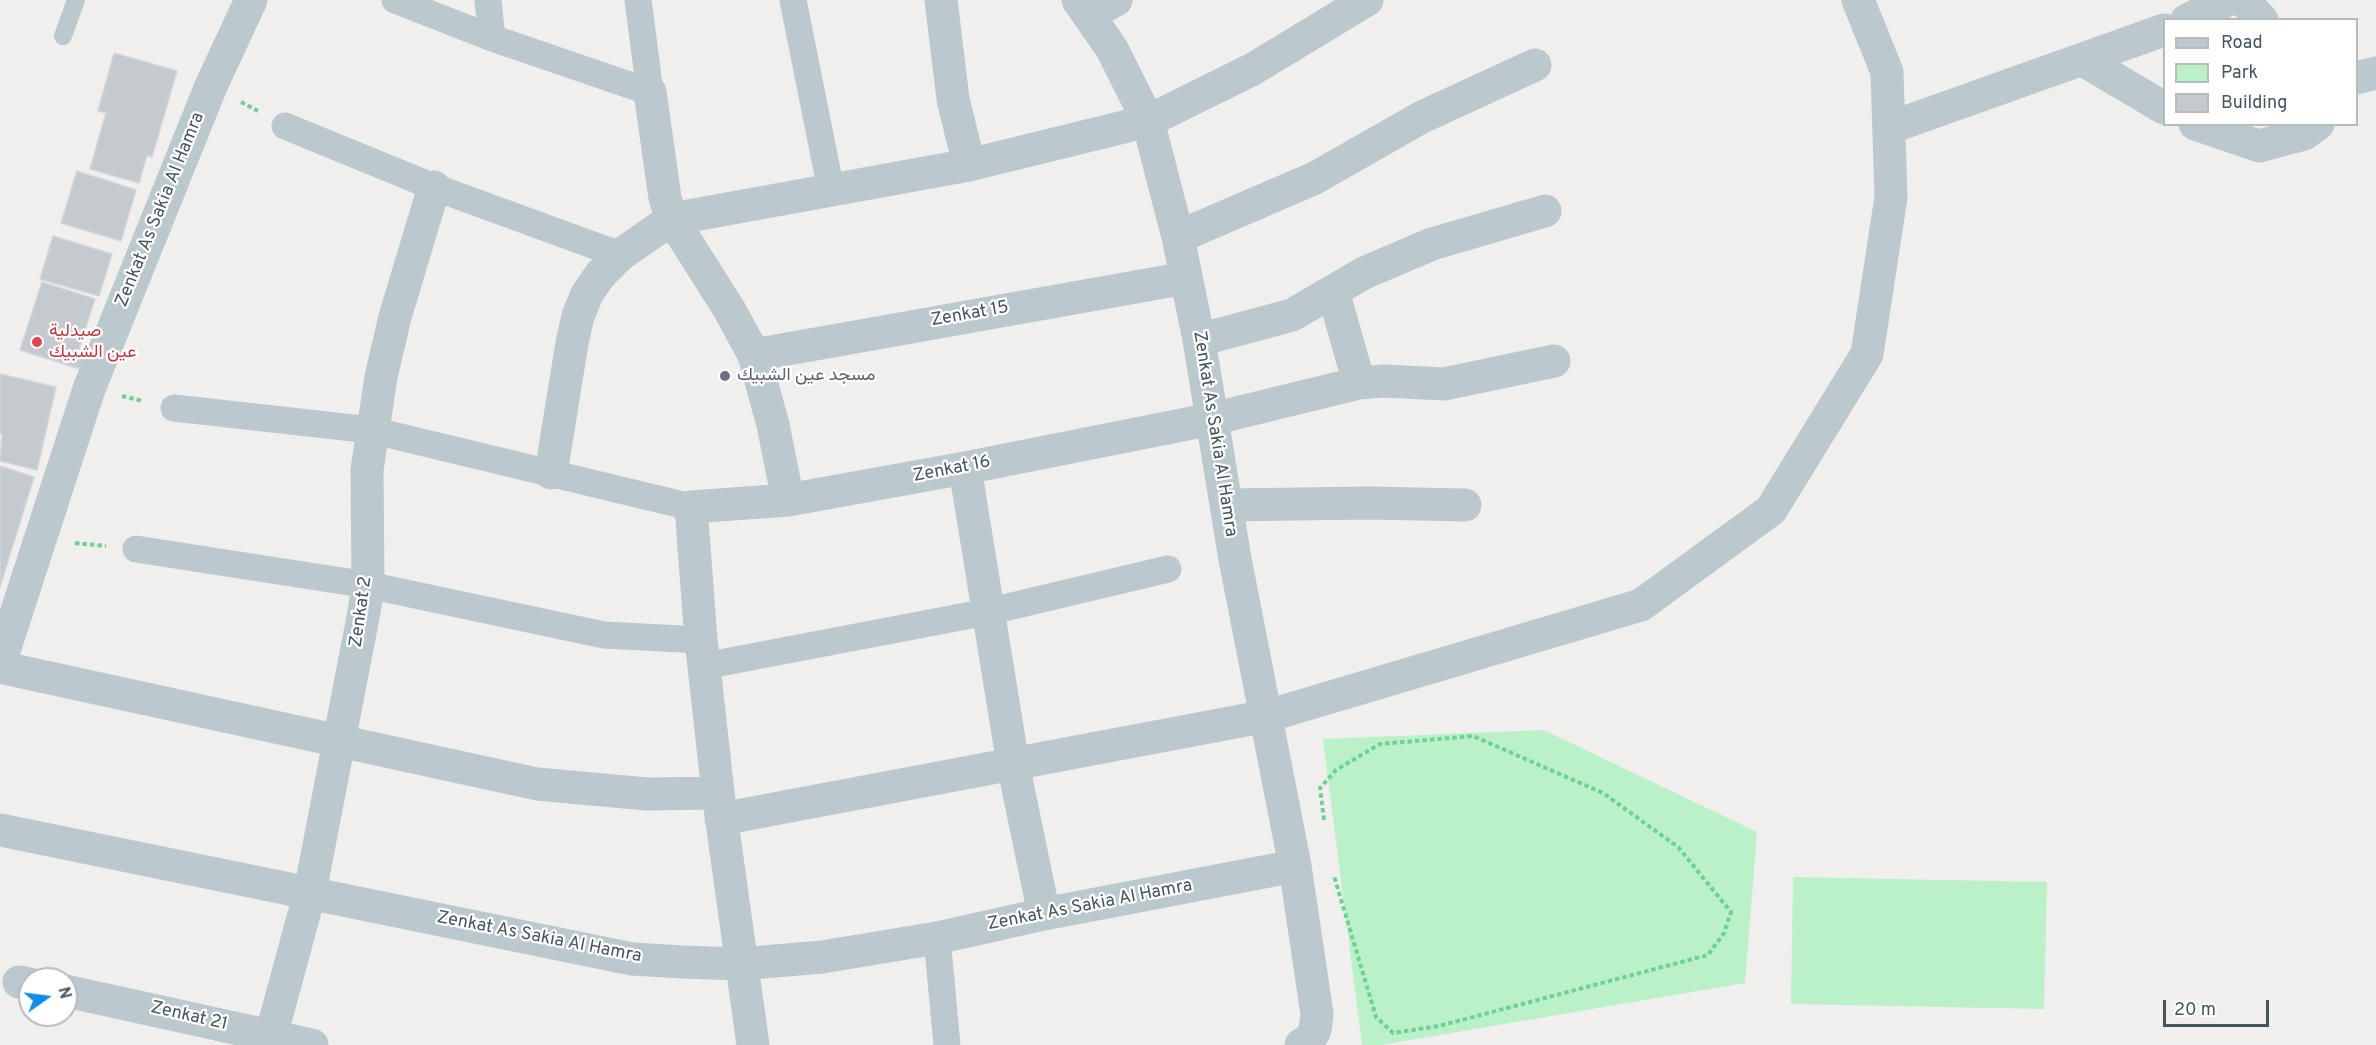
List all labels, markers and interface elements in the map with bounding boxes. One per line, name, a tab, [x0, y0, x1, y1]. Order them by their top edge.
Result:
legend	[2163, 18, 2358, 126]
text: Road	[2221, 32, 2263, 55]
text: Park	[2221, 62, 2258, 85]
text: Building	[2221, 92, 2287, 115]
street label: Zenkat As Sakia Al Hamra	[112, 109, 210, 311]
street label: Zenkat 15	[929, 298, 1011, 332]
place label: صيدلية عين الشبيك	[49, 321, 136, 364]
street label: Zenkat As Sakia Al Hamra	[1187, 330, 1241, 538]
marker: صيدلية عين الشبيك	[30, 335, 44, 349]
place label: مسجد عين الشبيك	[737, 365, 875, 387]
marker: مسجد عين الشبيك	[718, 369, 732, 383]
street label: Zenkat 16	[912, 452, 992, 488]
street label: Zenkat 2	[346, 575, 378, 649]
street label: Zenkat As Sakia Al Hamra	[986, 876, 1194, 936]
street label: Zenkat As Sakia Al Hamra	[435, 908, 643, 968]
north arrow	[18, 967, 78, 1027]
text: N	[52, 985, 75, 1001]
scale bar	[2166, 988, 2272, 1026]
street label: Zenkat 21	[148, 998, 230, 1036]
text: 20 m	[2174, 999, 2216, 1022]

